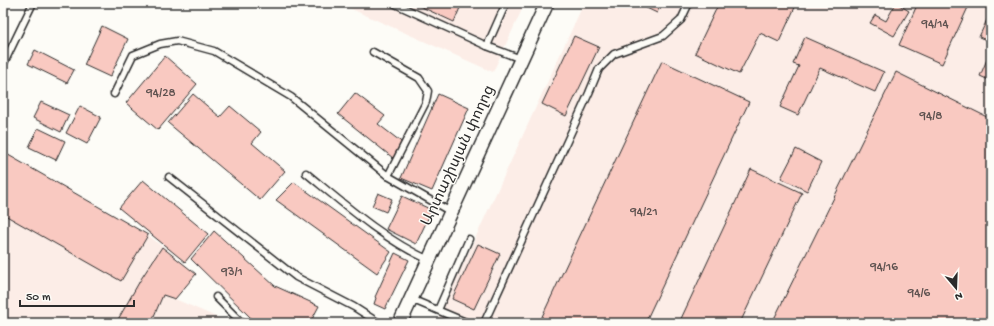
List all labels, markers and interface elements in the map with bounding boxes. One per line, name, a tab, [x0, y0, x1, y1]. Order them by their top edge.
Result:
house number: 94/14	[920, 17, 949, 32]
street label: Արտաշիսյան փողոց	[418, 82, 500, 229]
house number: 94/28	[145, 86, 176, 101]
house number: 94/8	[919, 109, 942, 124]
house number: 94/21	[629, 205, 658, 220]
house number: 94/16	[869, 260, 898, 275]
house number: 93/1	[220, 265, 243, 280]
north arrow	[936, 268, 976, 308]
scale bar	[20, 282, 134, 308]
house number: 94/6	[907, 286, 931, 301]
text: N	[953, 289, 964, 302]
text: 50 m	[26, 291, 51, 305]

